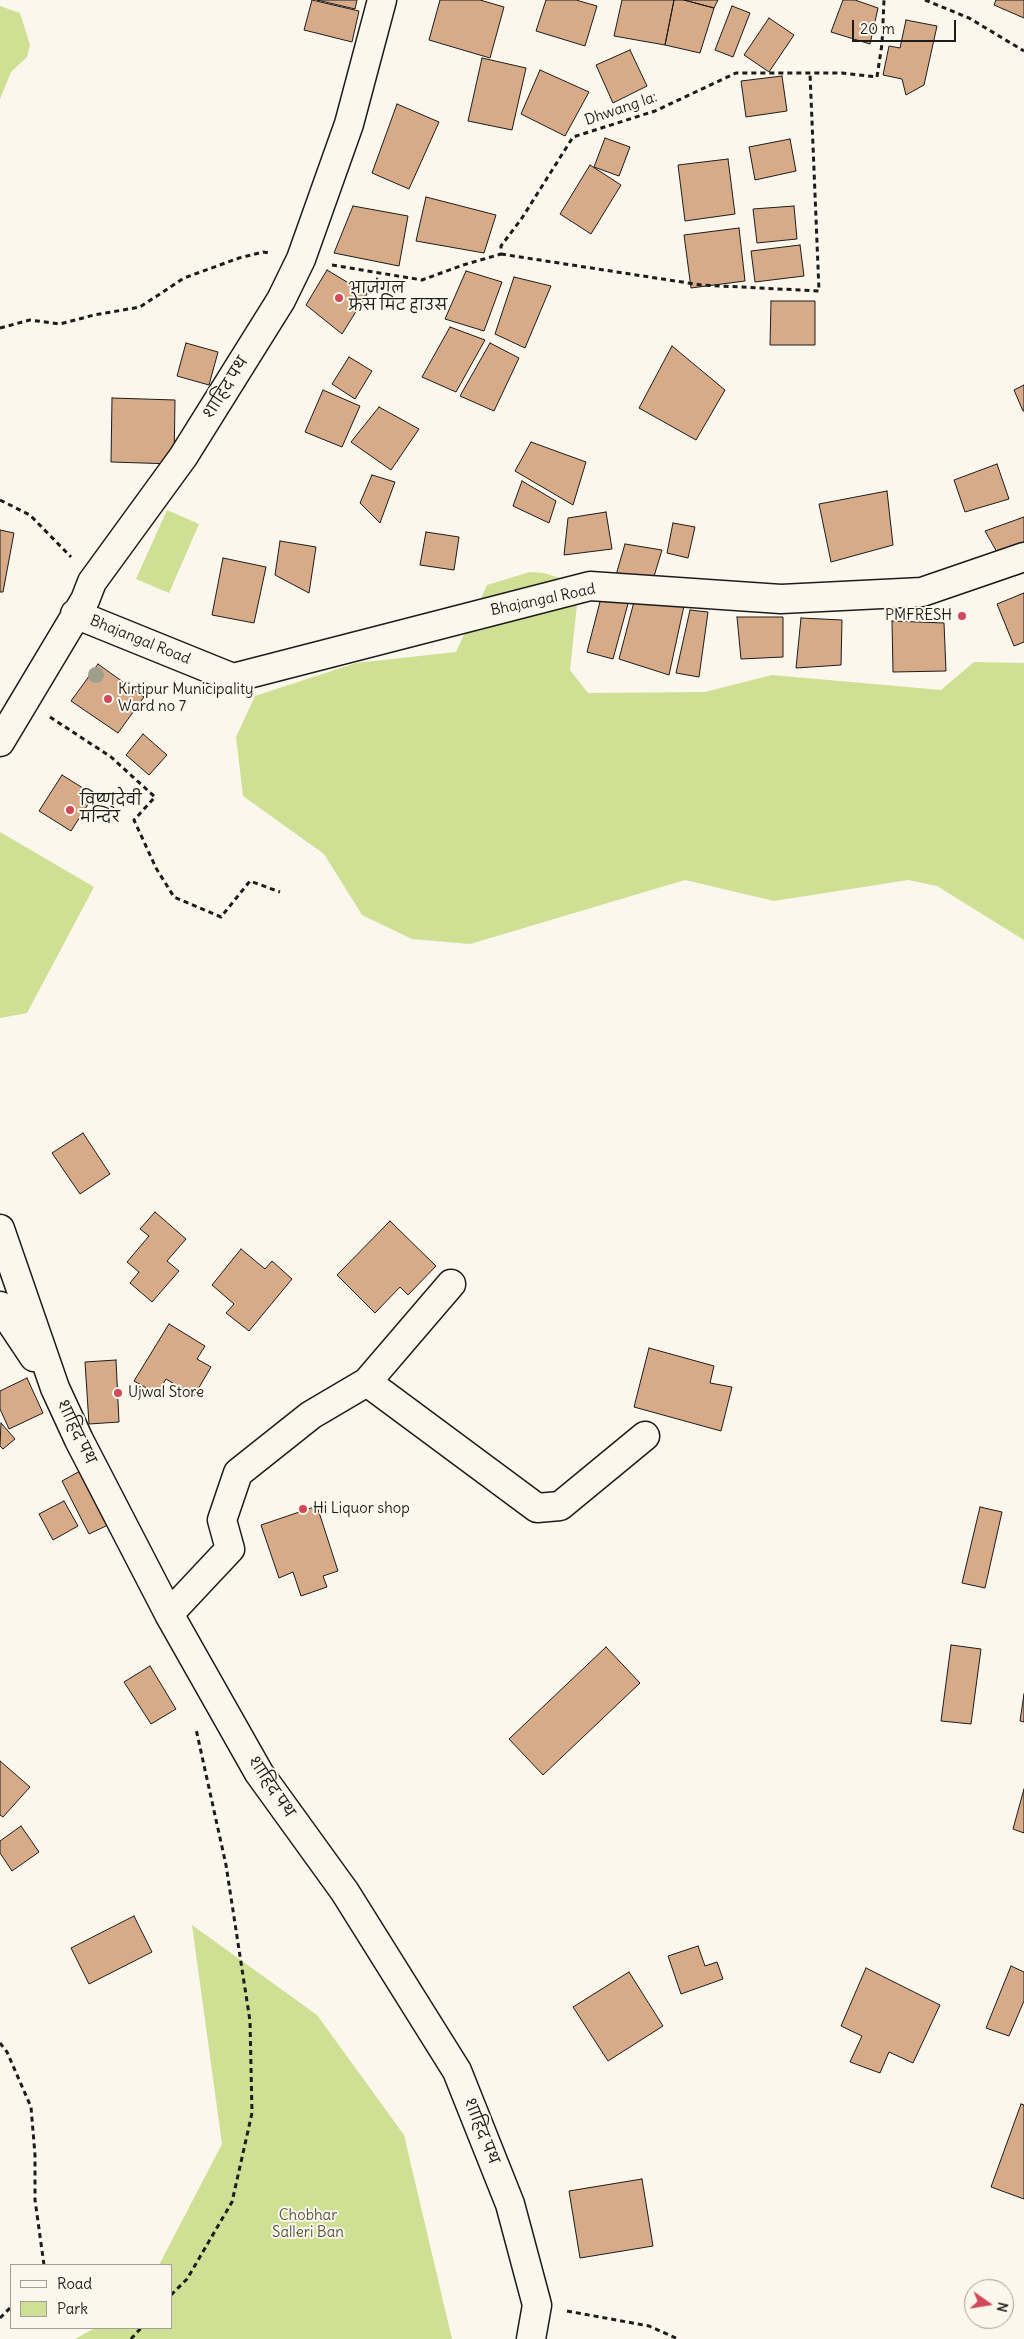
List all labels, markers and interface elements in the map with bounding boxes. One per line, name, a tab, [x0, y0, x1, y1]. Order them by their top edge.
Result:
scale bar	[854, 10, 958, 42]
text: 20 m	[860, 19, 895, 38]
street label: Dhwang la:	[582, 88, 660, 130]
place label: भाज‌ं‌‌गल फ्रेस मिट हाउस	[349, 280, 447, 315]
marker: भाज‌ं‌‌गल फ्रेस मिट हाउस	[333, 292, 345, 304]
street label: शाहिद पथ	[200, 354, 252, 422]
street label: Bhajangal Road	[489, 580, 597, 620]
place label: PMFRESH	[885, 607, 952, 625]
marker: PMFRESH	[956, 610, 968, 622]
street label: Bhajangal Road	[87, 612, 193, 668]
place label: Kirtipur Municipality Ward no 7	[118, 681, 253, 716]
marker: Kirtipur Municipality Ward no 7	[102, 693, 114, 705]
place label: विष्णुदेवी मन्दिर	[80, 792, 142, 827]
marker: विष्णुदेवी मन्दिर	[64, 804, 76, 816]
place label: Ujwal Store	[128, 1384, 204, 1402]
marker: Ujwal Store	[112, 1387, 124, 1399]
street label: शाहिद पथ	[53, 1397, 99, 1467]
place label: Hi Liquor shop	[313, 1500, 410, 1518]
marker: Hi Liquor shop	[297, 1503, 309, 1515]
street label: शाहिद पथ	[244, 1753, 298, 1821]
street label: शाहिद पथ	[460, 2095, 502, 2167]
park label: Chobhar Salleri Ban	[272, 2207, 344, 2242]
legend	[10, 2264, 172, 2329]
text: Road	[57, 2274, 92, 2293]
north arrow	[964, 2279, 1014, 2329]
text: Park	[57, 2299, 88, 2318]
text: N	[993, 2300, 1013, 2314]

